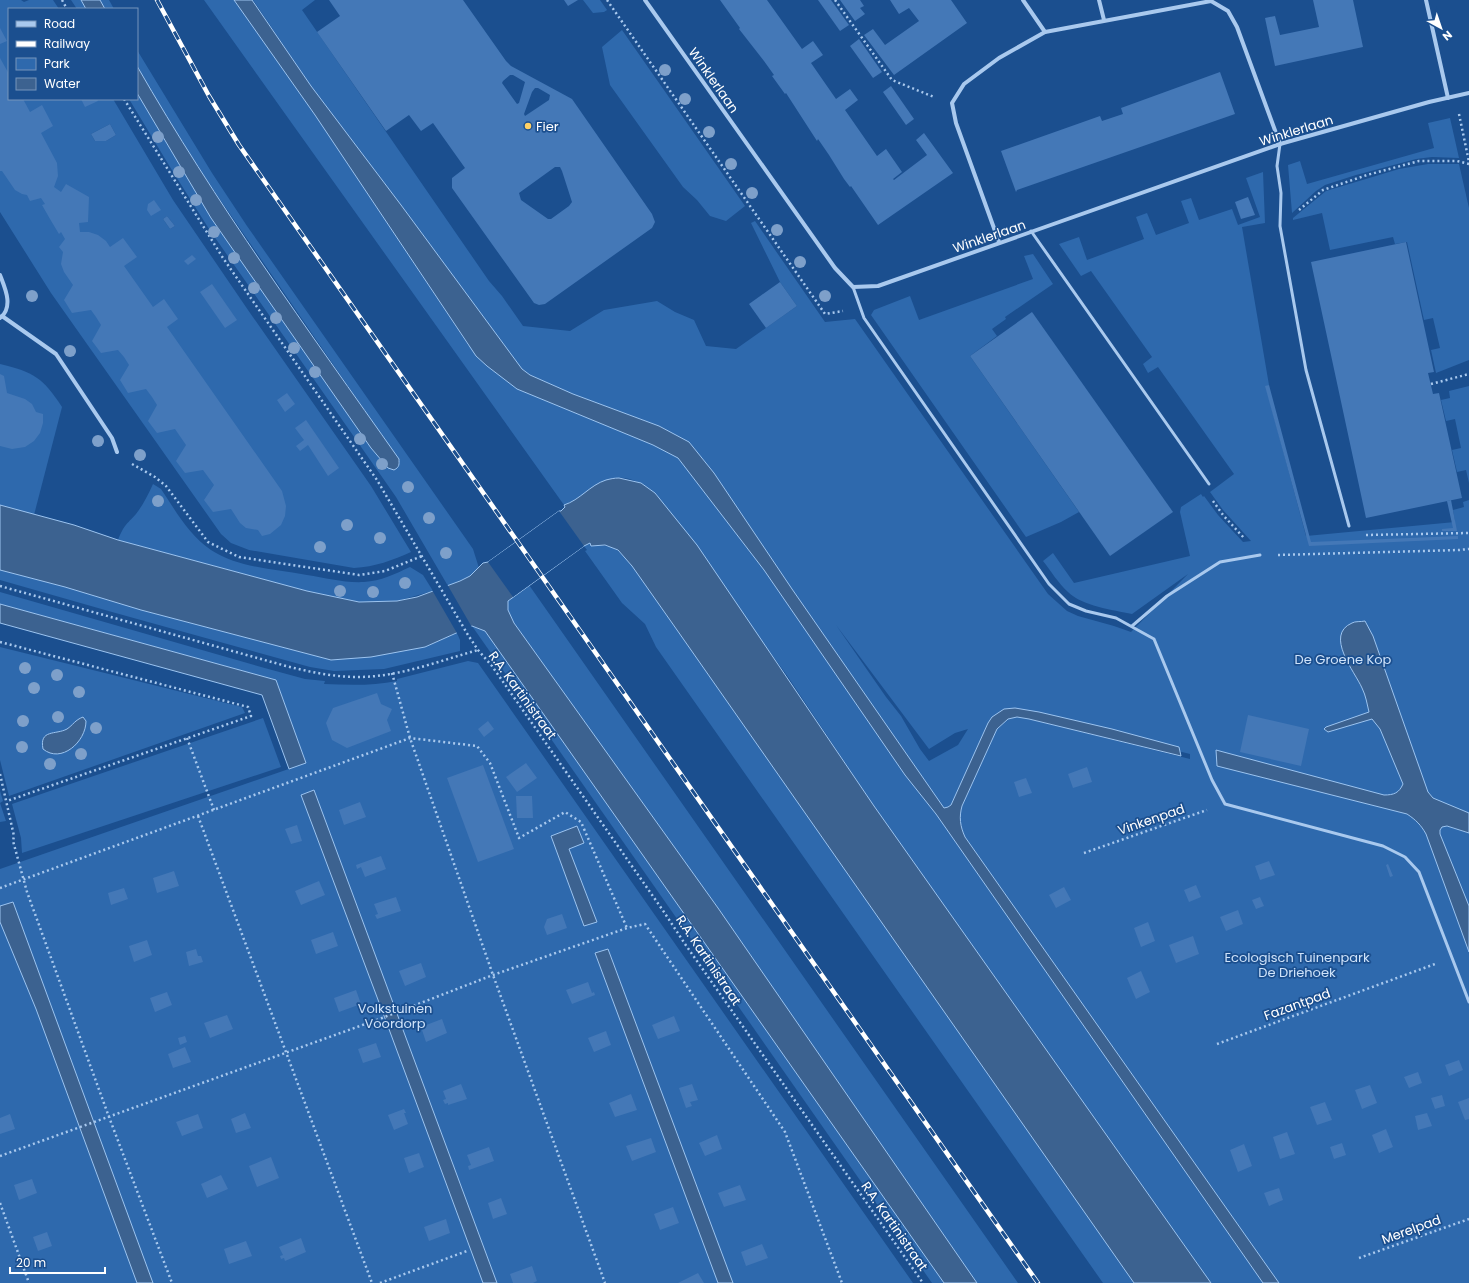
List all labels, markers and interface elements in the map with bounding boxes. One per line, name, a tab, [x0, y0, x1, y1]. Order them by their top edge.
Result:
legend	[8, 8, 138, 100]
north arrow	[1421, 8, 1461, 48]
text: Road	[44, 15, 75, 32]
text: N	[1439, 27, 1456, 44]
text: Railway	[44, 35, 90, 52]
street label: Winklerlaan	[684, 44, 743, 117]
text: Park	[44, 55, 71, 72]
text: Water	[44, 75, 81, 92]
street label: Winklerlaan	[1257, 110, 1335, 151]
place label: Fier	[536, 117, 559, 136]
marker: Fier	[523, 121, 533, 131]
street label: Winklerlaan	[950, 215, 1028, 258]
street label: R.A. Kartinistraat	[484, 647, 561, 744]
park label: De Groene Kop	[1295, 650, 1392, 669]
street label: Vinkenpad	[1115, 799, 1187, 840]
street label: R.A. Kartinistraat	[671, 911, 746, 1009]
park label: Ecologisch Tuinenpark De Driehoek	[1224, 948, 1370, 982]
street label: Fazantpad	[1261, 984, 1333, 1025]
park label: Volkstuinen Voordorp	[358, 999, 432, 1033]
street label: R.A. Kartinistraat	[857, 1178, 933, 1275]
street label: Merelpad	[1379, 1210, 1443, 1249]
scale bar	[10, 1249, 105, 1275]
text: 20 m	[16, 1254, 46, 1271]

